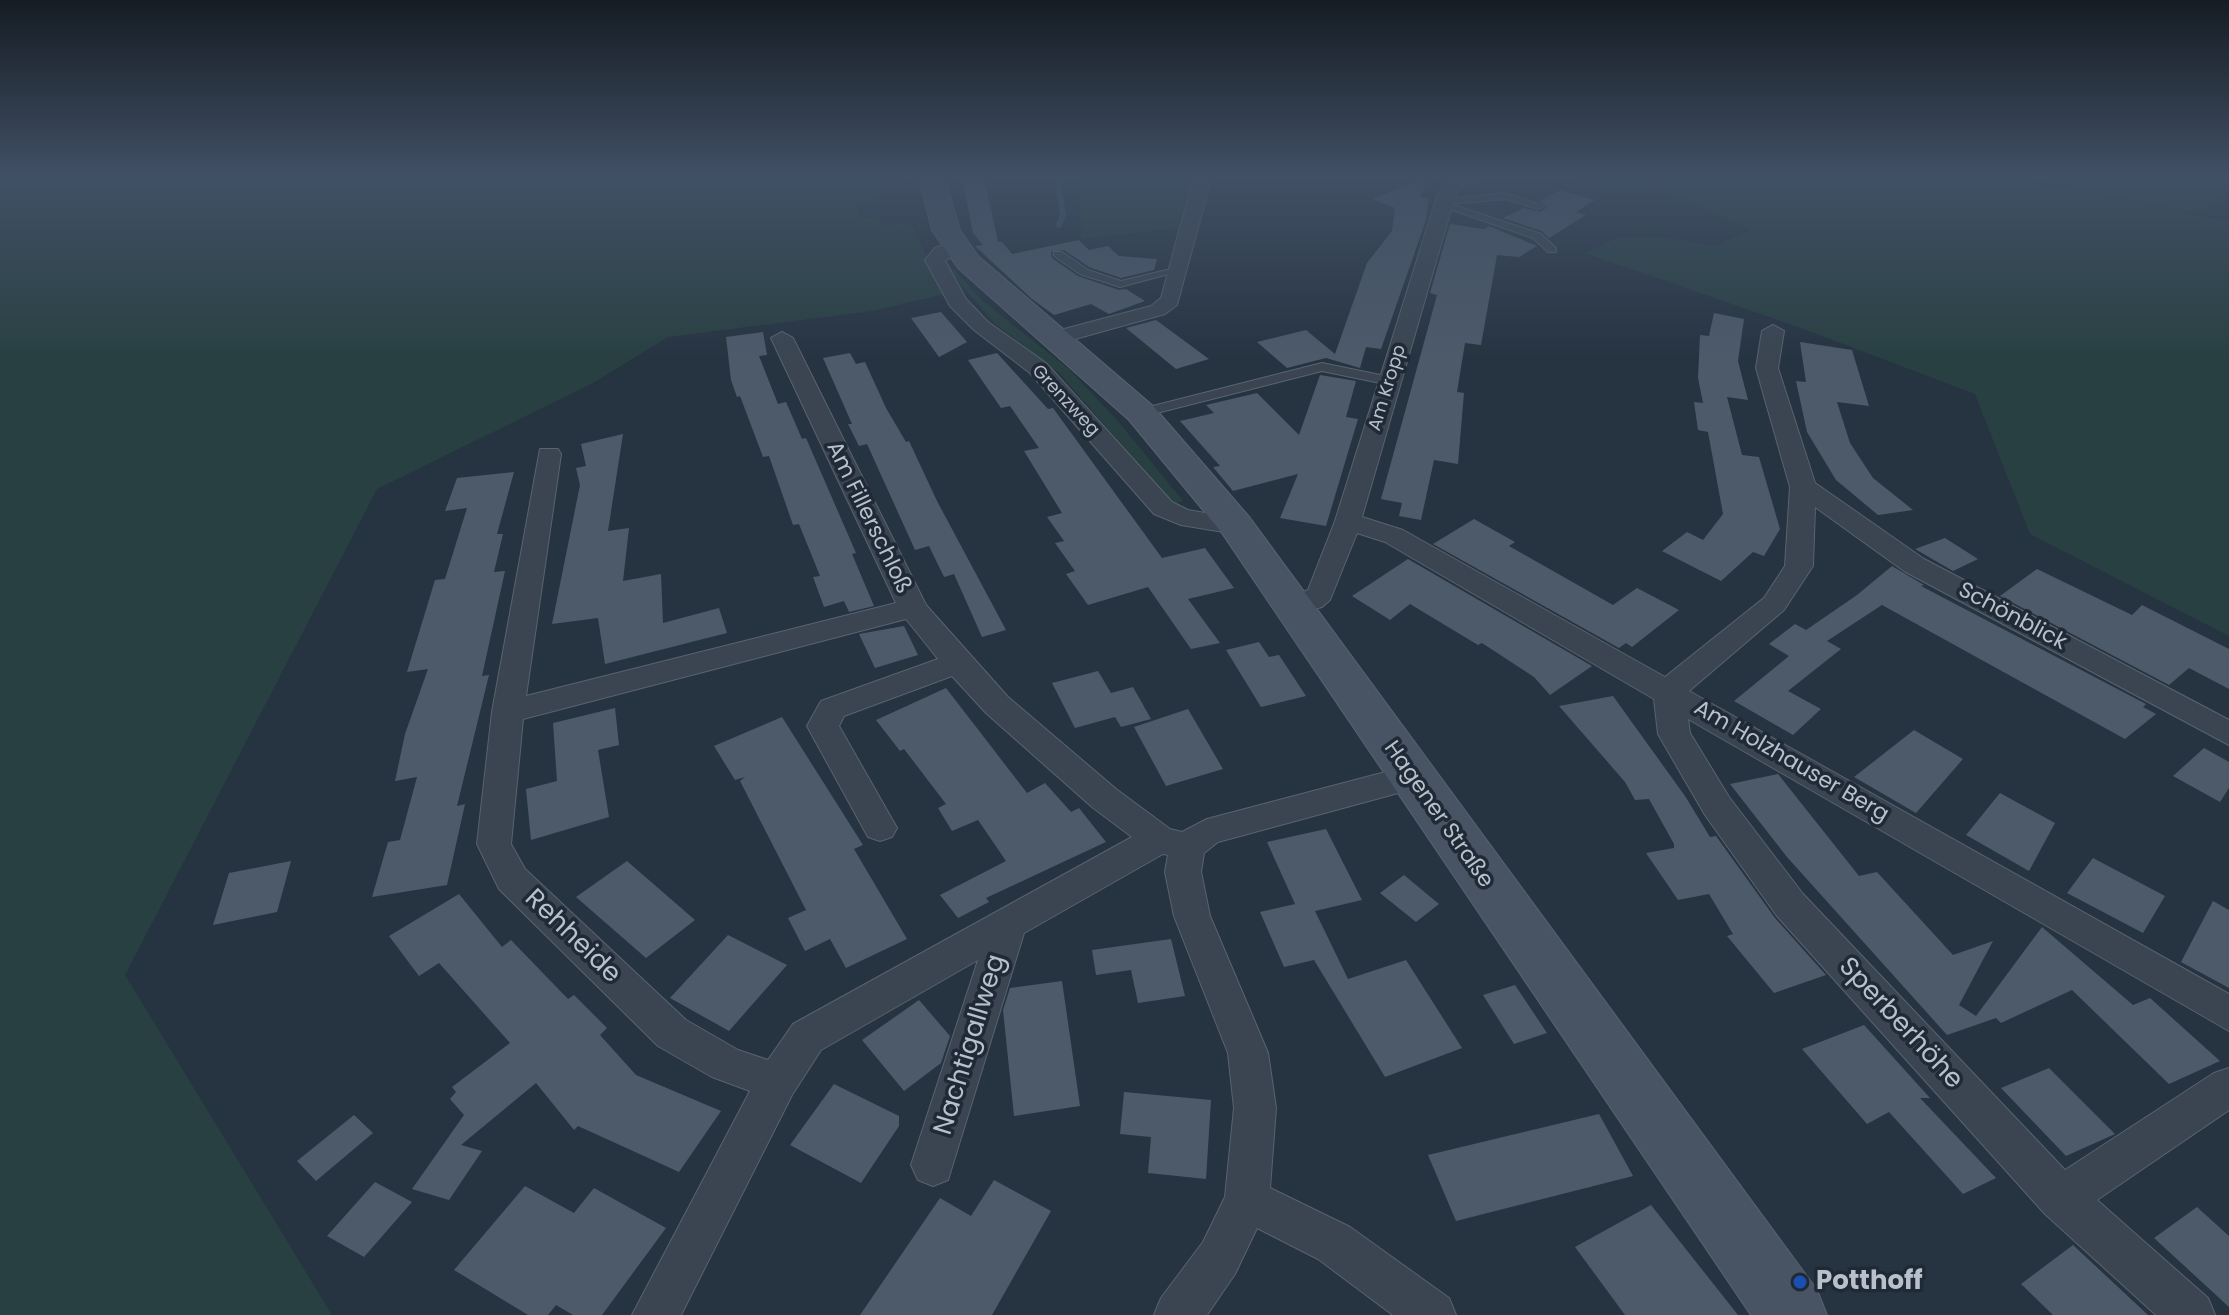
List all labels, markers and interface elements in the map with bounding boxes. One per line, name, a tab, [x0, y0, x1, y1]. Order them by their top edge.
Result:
street label: Am Kropp	[1365, 342, 1411, 434]
street label: Grenzweg	[1027, 361, 1103, 441]
street label: Am Fillerschloß	[820, 438, 916, 598]
street label: Schönblick	[1953, 577, 2071, 657]
street label: Am Holzhauser Berg	[1689, 695, 1893, 829]
street label: Hagener Straße	[1378, 737, 1498, 893]
street label: Rehheide	[517, 884, 627, 990]
street label: Nachtigallweg	[929, 951, 1013, 1139]
street label: Sperberhöhe	[1831, 952, 1969, 1096]
place label: Potthoff	[1816, 1266, 1923, 1298]
marker: Potthoff	[1791, 1273, 1809, 1291]

